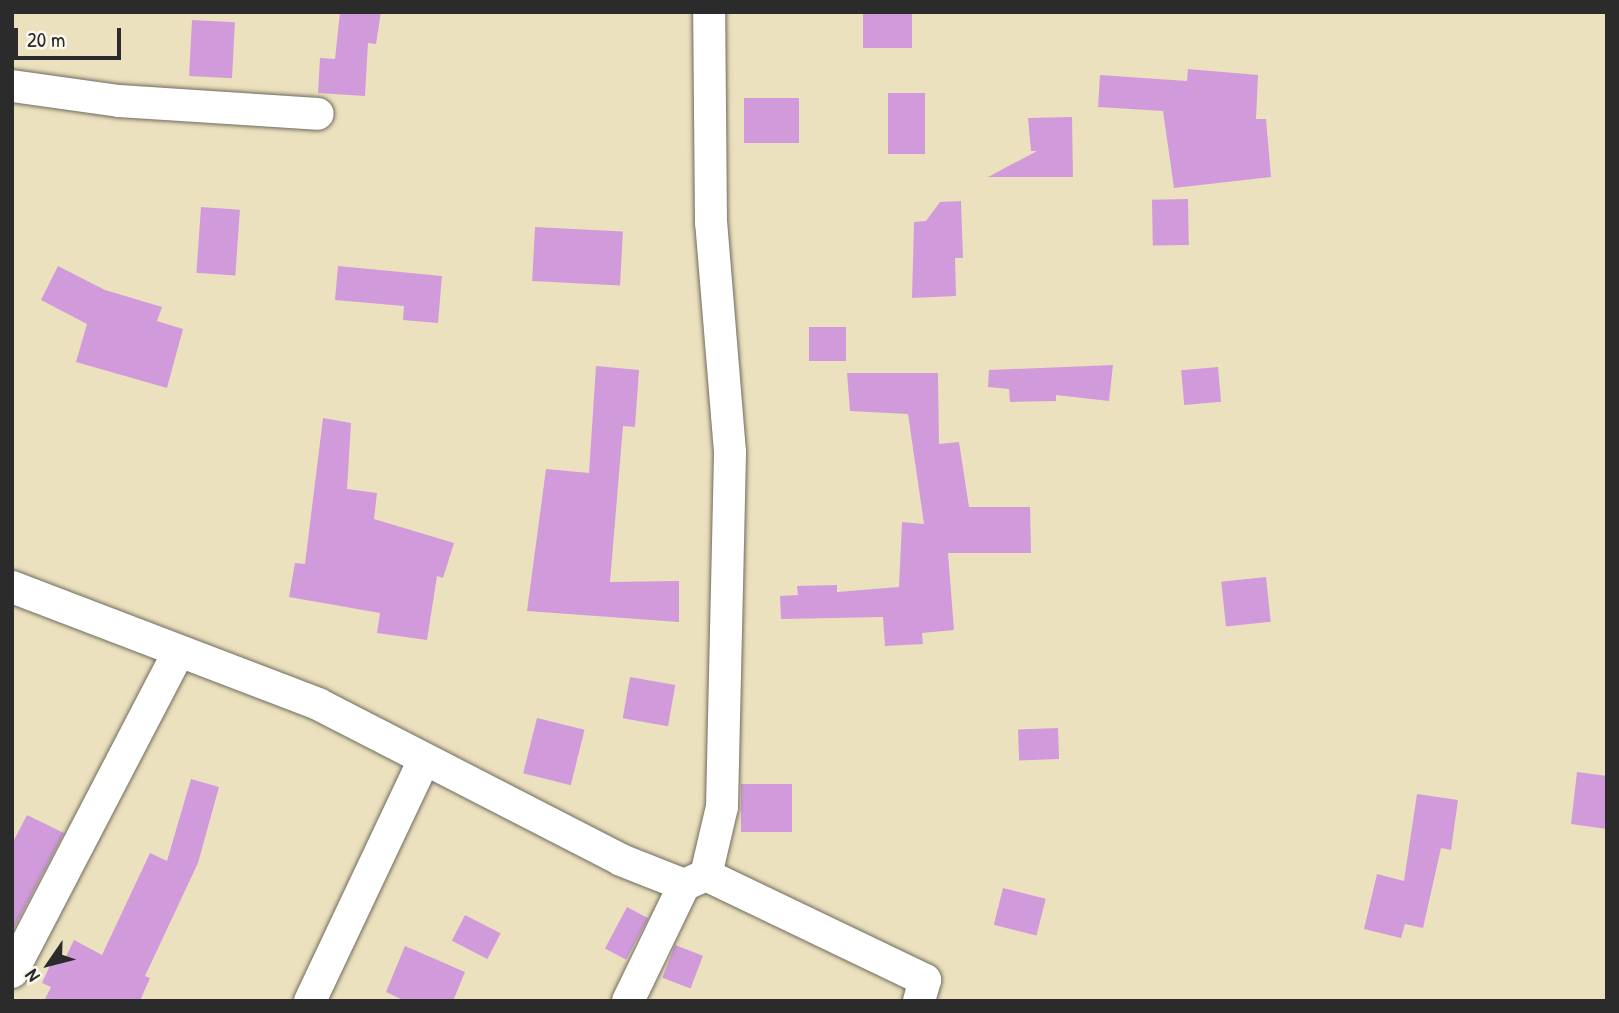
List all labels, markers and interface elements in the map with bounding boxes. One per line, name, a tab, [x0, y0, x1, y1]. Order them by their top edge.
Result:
scale bar	[18, 14, 124, 58]
text: 20 m	[27, 25, 65, 54]
north arrow	[14, 929, 84, 999]
text: N	[18, 964, 45, 988]

